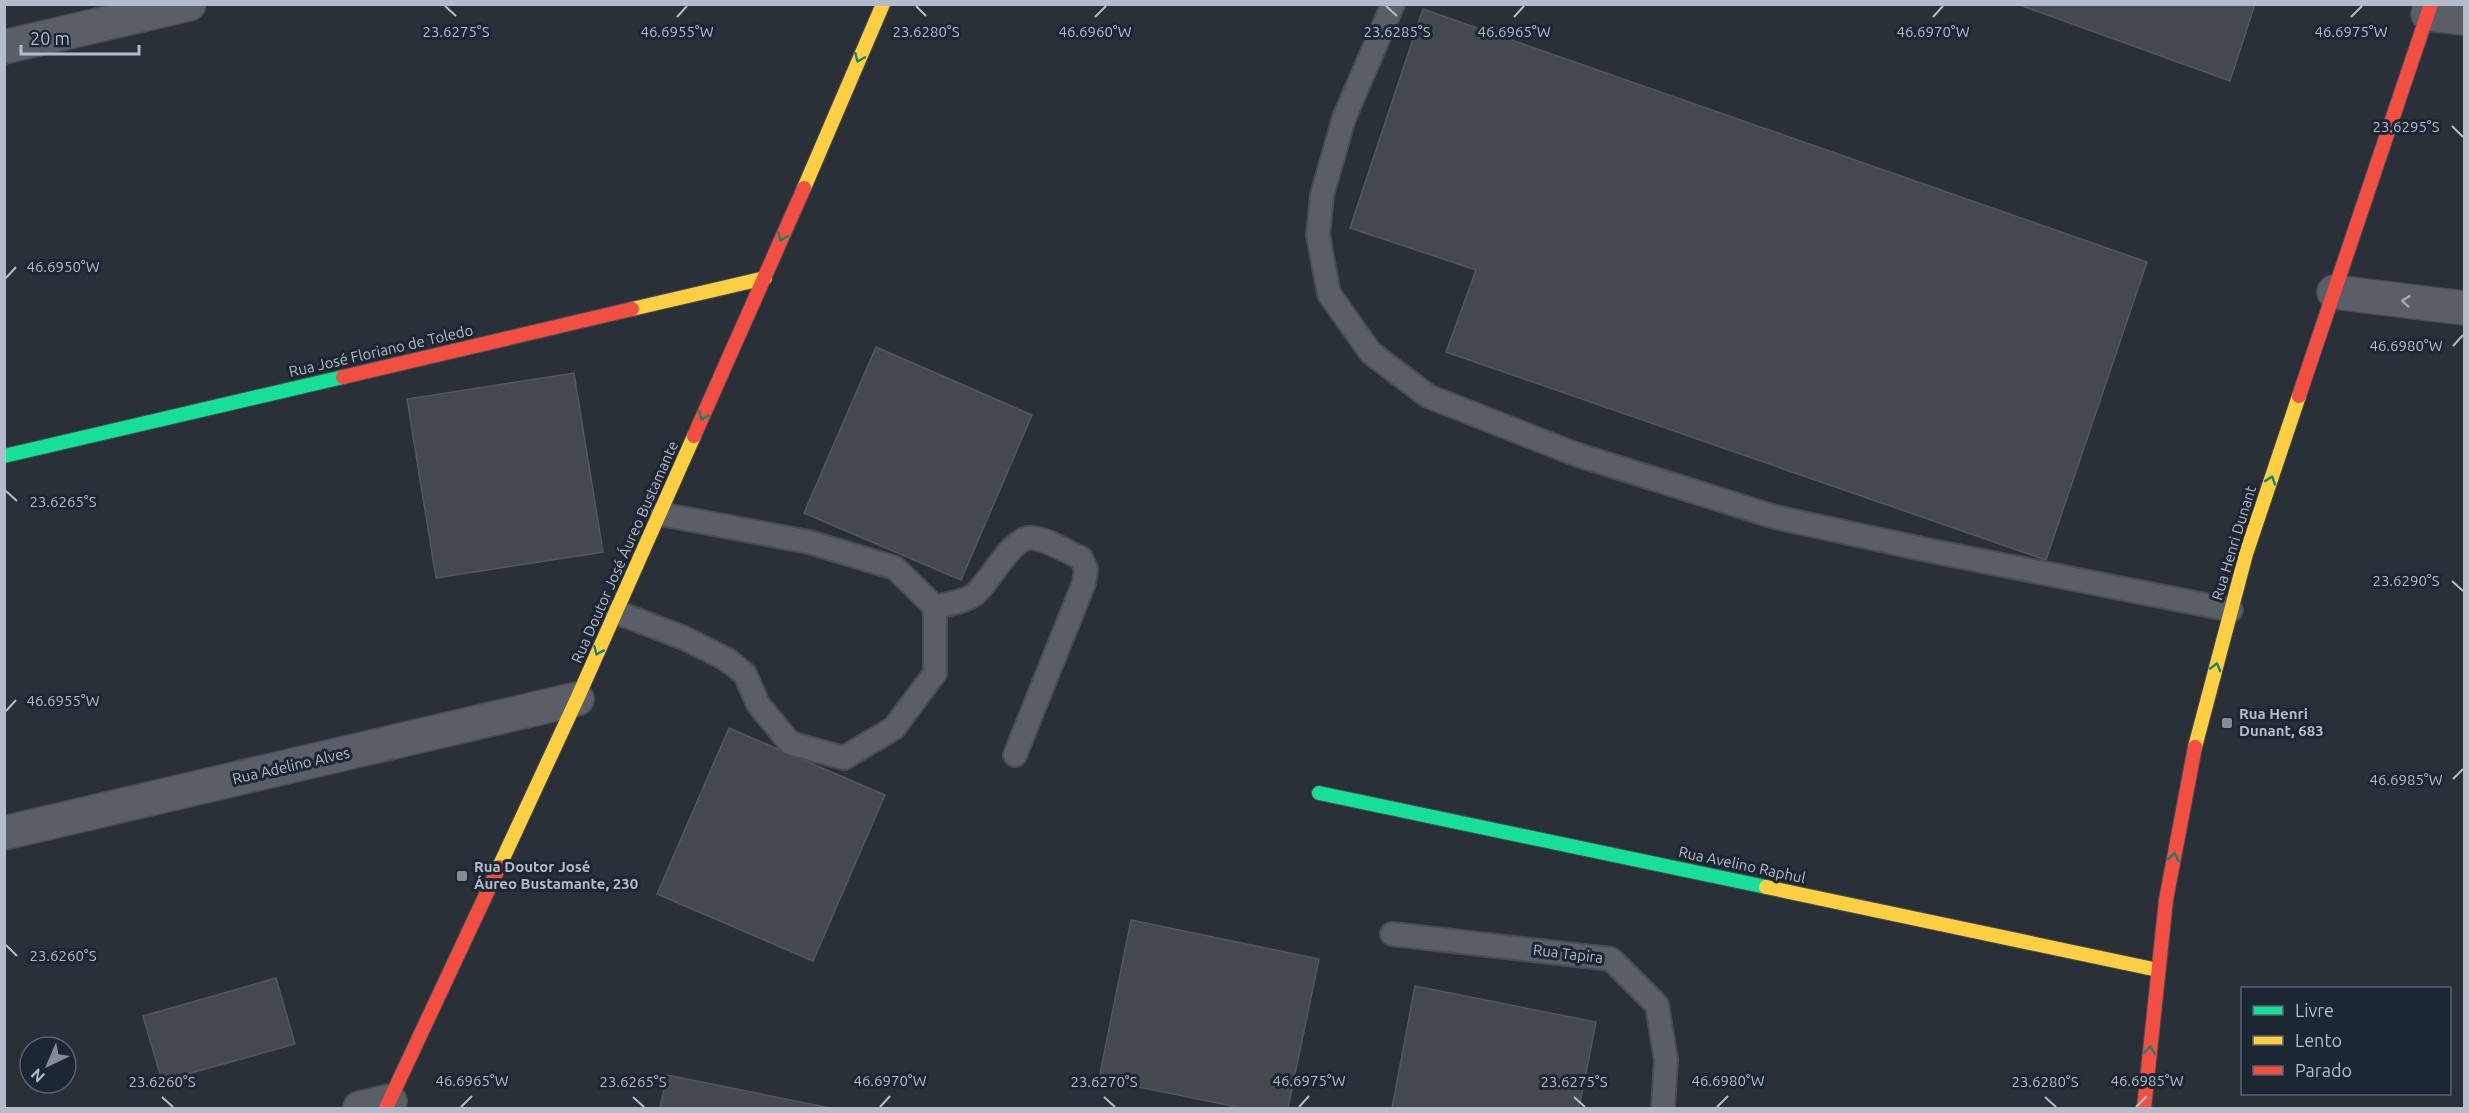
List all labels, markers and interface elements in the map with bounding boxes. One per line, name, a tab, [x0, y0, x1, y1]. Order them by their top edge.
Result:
scale bar	[21, 18, 140, 56]
text: 23.6275°S	[422, 23, 490, 40]
text: 46.6955°W	[640, 23, 714, 40]
text: 23.6280°S	[892, 23, 960, 40]
text: 46.6960°W	[1058, 23, 1132, 40]
text: 23.6285°S	[1363, 23, 1431, 40]
text: 46.6965°W	[1477, 23, 1551, 40]
text: 46.6970°W	[1896, 23, 1970, 40]
text: 46.6975°W	[2314, 23, 2388, 40]
text: 20 m	[30, 28, 70, 48]
one-way arrow	[855, 52, 867, 63]
text: 23.6295°S	[2372, 118, 2440, 135]
one-way arrow	[777, 231, 789, 242]
text: 46.6950°W	[26, 258, 100, 275]
one-way arrow	[2402, 295, 2411, 308]
street label: Rua José Floriano de Toledo	[287, 321, 475, 380]
text: 46.6980°W	[2369, 337, 2443, 354]
one-way arrow	[699, 409, 711, 420]
street label: Rua Doutor José Áureo Bustamante	[568, 438, 681, 665]
one-way arrow	[2264, 475, 2276, 486]
street label: Rua Henri Dunant	[2208, 483, 2259, 602]
text: 23.6265°S	[29, 493, 97, 510]
text: 23.6290°S	[2372, 572, 2440, 589]
one-way arrow	[594, 645, 606, 656]
one-way arrow	[2208, 662, 2221, 672]
text: 46.6955°W	[26, 692, 100, 709]
place label: Rua Henri Dunant, 683	[2239, 705, 2324, 739]
marker: Rua Henri Dunant, 683	[2220, 716, 2234, 730]
street label: Rua Adelino Alves	[231, 744, 351, 787]
text: 46.6985°W	[2369, 771, 2443, 788]
street label: Rua Avelino Raphul	[1677, 843, 1807, 886]
one-way arrow	[2167, 852, 2180, 862]
place label: Rua Doutor José Áureo Bustamante, 230	[474, 858, 638, 892]
marker: Rua Doutor José Áureo Bustamante, 230	[455, 869, 469, 883]
street label: Rua Tapira	[1532, 941, 1604, 966]
text: 23.6260°S	[29, 947, 97, 964]
legend	[2241, 987, 2451, 1095]
text: Livre	[2295, 1000, 2334, 1020]
text: Lento	[2295, 1030, 2342, 1050]
north arrow	[18, 1035, 78, 1095]
one-way arrow	[2143, 1046, 2156, 1055]
text: Parado	[2295, 1060, 2352, 1080]
text: N	[27, 1065, 48, 1086]
text: 46.6965°W	[435, 1072, 509, 1089]
text: 46.6970°W	[853, 1072, 927, 1089]
text: 46.6975°W	[1272, 1072, 1346, 1089]
text: 46.6980°W	[1691, 1072, 1765, 1089]
text: 46.6985°W	[2110, 1072, 2184, 1089]
text: 23.6260°S	[128, 1073, 196, 1090]
text: 23.6265°S	[599, 1073, 667, 1090]
text: 23.6270°S	[1070, 1073, 1138, 1090]
text: 23.6275°S	[1540, 1073, 1608, 1090]
text: 23.6280°S	[2011, 1073, 2079, 1090]

